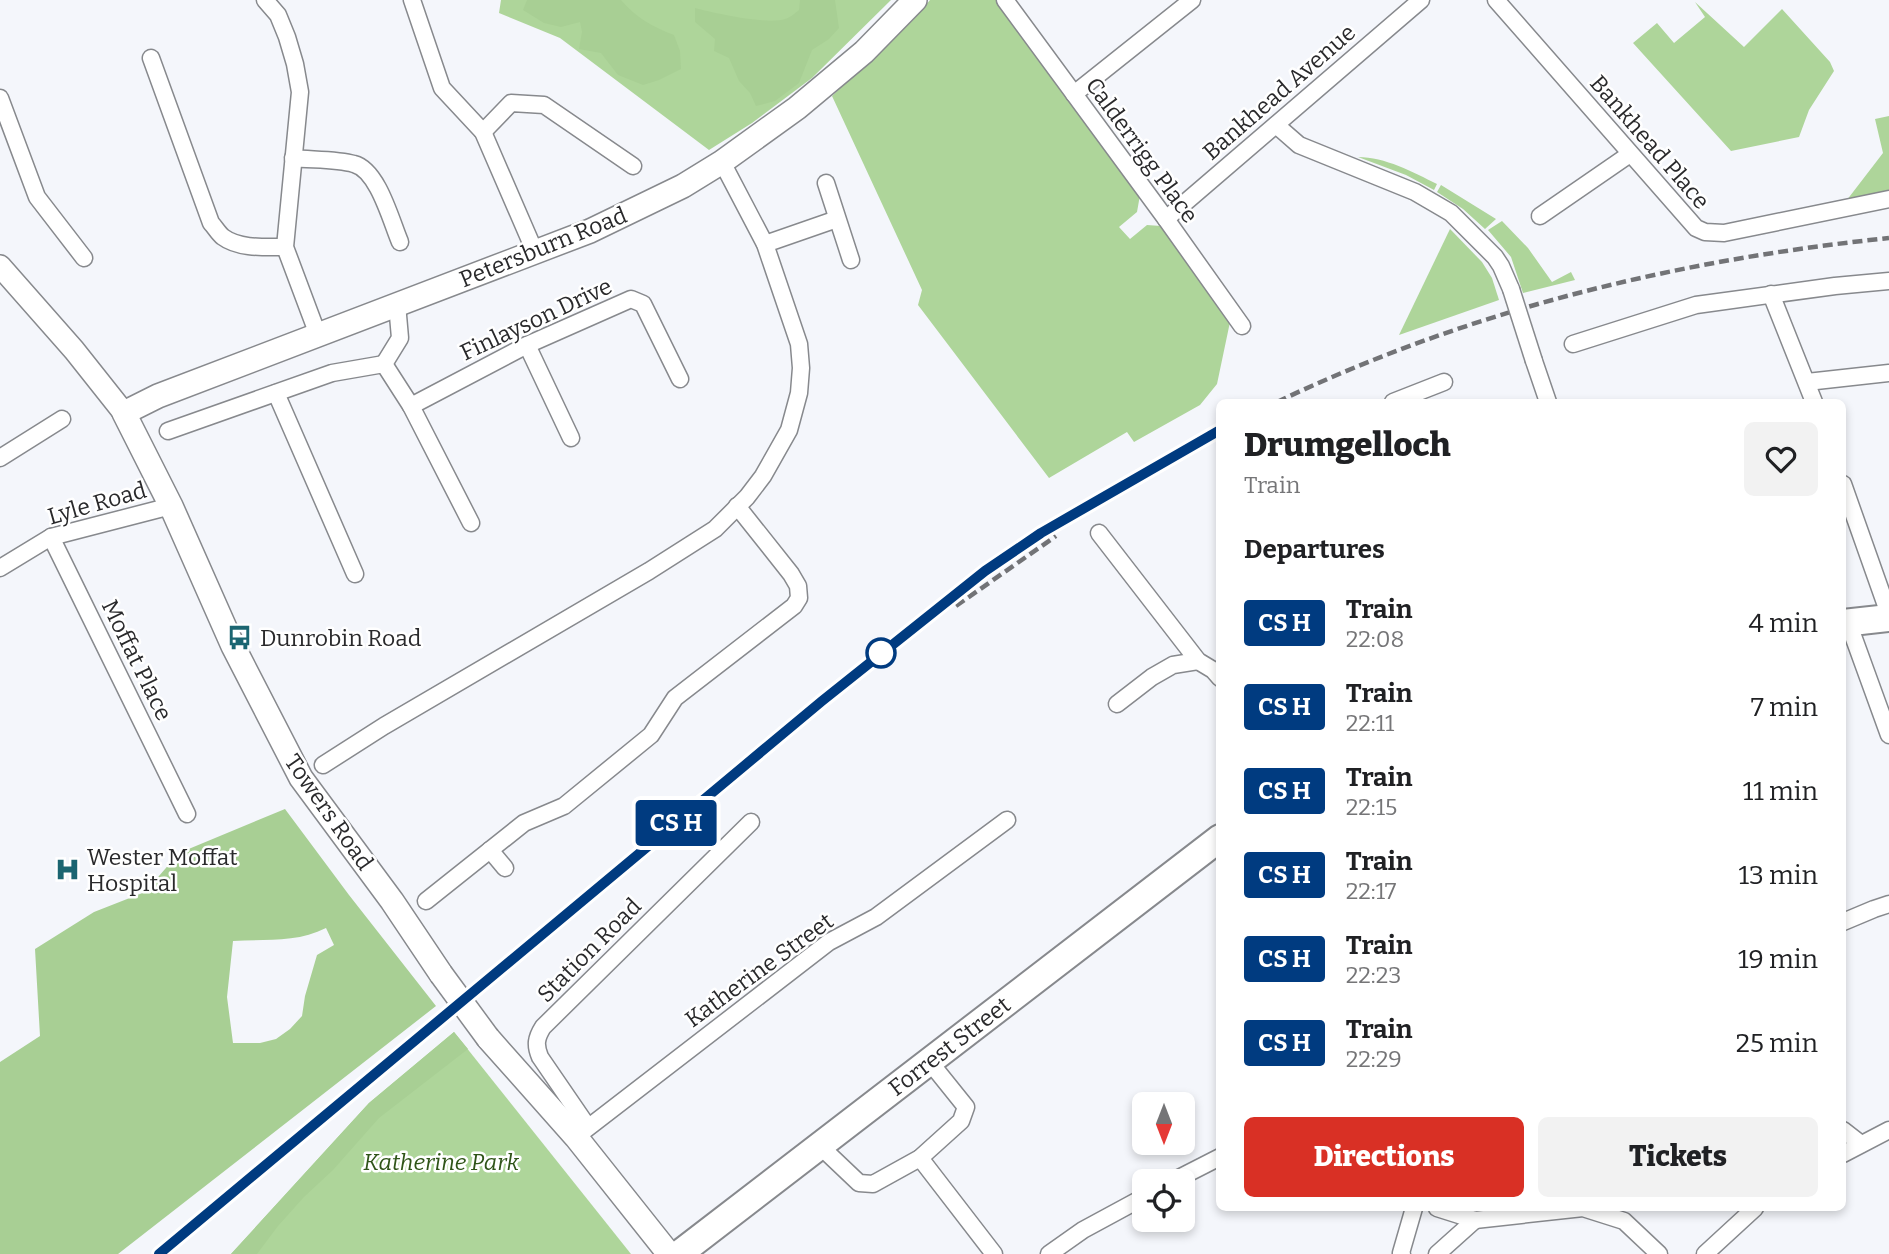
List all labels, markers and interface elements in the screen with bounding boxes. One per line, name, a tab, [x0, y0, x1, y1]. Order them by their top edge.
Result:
street label: Bankhead Avenue	[1197, 18, 1361, 166]
street label: Bankhead Place	[1584, 69, 1716, 215]
street label: Calderrigg Place	[1080, 72, 1204, 228]
street label: Petersburn Road	[455, 201, 631, 293]
street label: Finlayson Drive	[456, 272, 616, 366]
button: heart	[1744, 422, 1818, 496]
text: Drumgelloch	[1244, 425, 1451, 465]
text: Train	[1244, 471, 1300, 499]
street label: Lyle Road	[44, 475, 150, 530]
text: Departures	[1244, 534, 1385, 565]
text: Train	[1346, 594, 1413, 625]
street label: Moffat Place	[96, 595, 178, 725]
text: 4 min	[1749, 608, 1818, 639]
text: CS H	[1258, 609, 1311, 637]
bus stop icon: Dunrobin Road	[226, 624, 254, 652]
place label: Dunrobin Road	[260, 624, 422, 652]
text: 22:08	[1346, 625, 1404, 653]
unlabelled marker	[866, 638, 896, 668]
text: Train	[1346, 678, 1413, 709]
text: 7 min	[1751, 692, 1818, 723]
text: CS H	[1258, 693, 1311, 721]
text: 22:11	[1346, 709, 1394, 737]
street label: Towers Road	[279, 749, 379, 876]
text: Train	[1346, 762, 1413, 793]
text: 11 min	[1743, 776, 1818, 807]
text: CS H	[1258, 777, 1311, 805]
text: 22:15	[1346, 793, 1397, 821]
line badge: CS H	[627, 800, 725, 846]
text: CS H	[650, 809, 702, 837]
place label: Wester Moffat Hospital	[87, 843, 238, 897]
text: Train	[1346, 846, 1413, 877]
hospital icon: Wester Moffat Hospital	[53, 856, 81, 884]
text: 13 min	[1738, 860, 1818, 891]
text: CS H	[1258, 861, 1311, 889]
text: 22:17	[1346, 877, 1396, 905]
street label: Station Road	[531, 892, 647, 1008]
street label: Katherine Street	[679, 907, 839, 1033]
text: Train	[1346, 930, 1413, 961]
text: 19 min	[1738, 944, 1818, 975]
text: CS H	[1258, 945, 1311, 973]
text: 22:23	[1346, 961, 1401, 989]
street label: Forrest Street	[883, 991, 1016, 1102]
text: Train	[1346, 1014, 1413, 1045]
text: 25 min	[1736, 1028, 1818, 1059]
text: CS H	[1258, 1029, 1311, 1057]
text: 22:29	[1346, 1045, 1402, 1073]
north arrow	[1132, 1092, 1195, 1155]
map controls	[1132, 1092, 1195, 1232]
button: Directions	[1244, 1117, 1524, 1197]
button: Tickets	[1538, 1117, 1818, 1197]
park label: Katherine Park	[363, 1148, 519, 1176]
button: locate	[1132, 1169, 1195, 1232]

